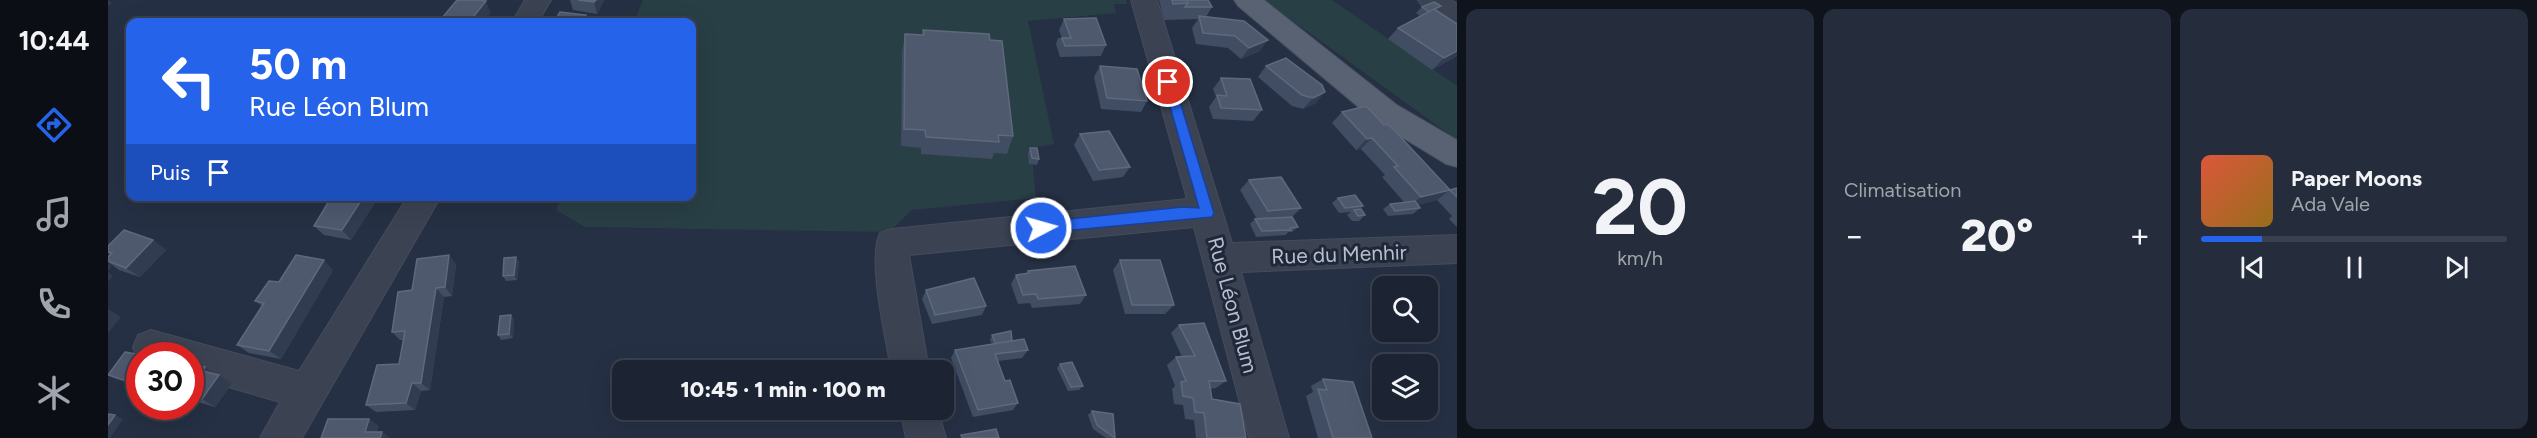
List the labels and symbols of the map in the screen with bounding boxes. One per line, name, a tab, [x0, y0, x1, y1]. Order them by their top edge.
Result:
pin	[1142, 56, 1193, 107]
position arrow	[1009, 196, 1073, 260]
street label: Rue Léon Blum	[1203, 234, 1263, 376]
street label: Rue du Menhir	[1271, 239, 1407, 269]
speed limit sign: 30	[126, 342, 204, 420]

